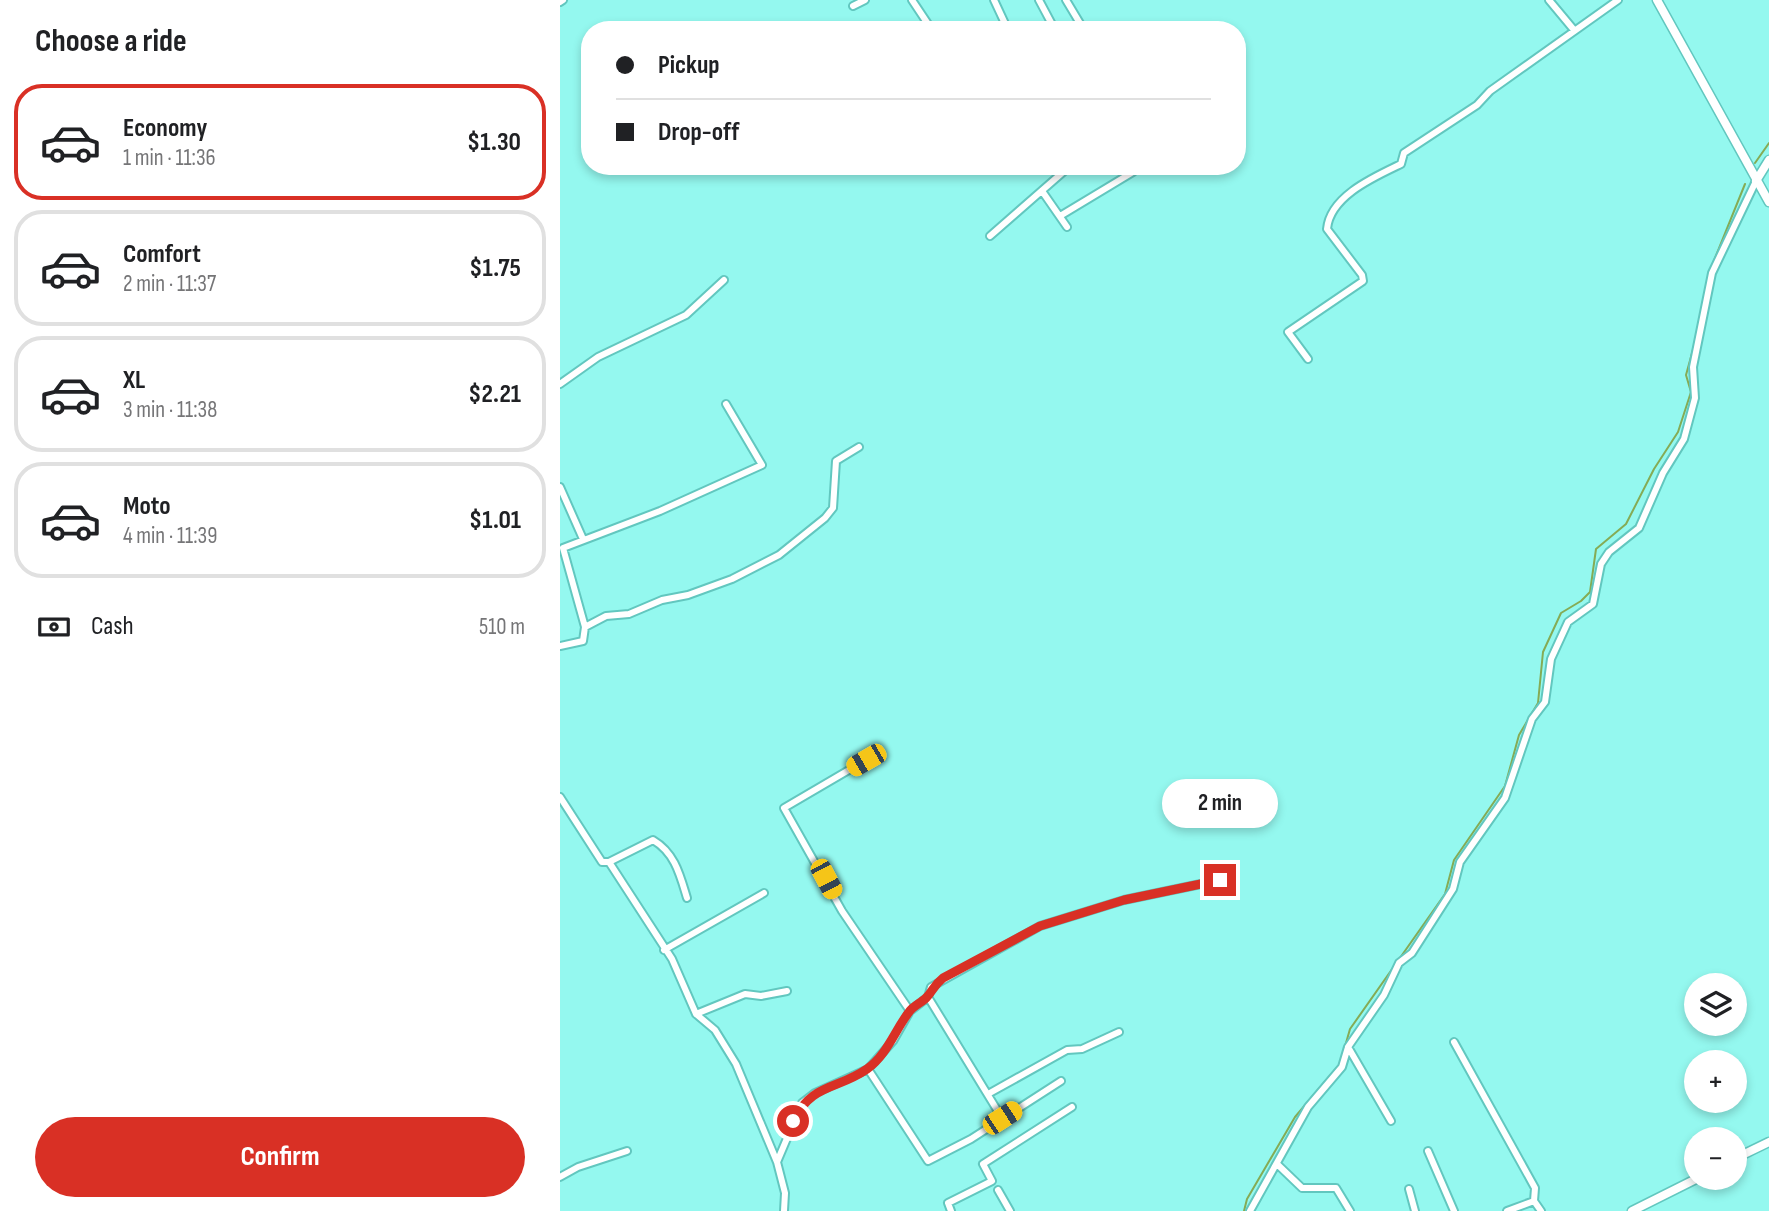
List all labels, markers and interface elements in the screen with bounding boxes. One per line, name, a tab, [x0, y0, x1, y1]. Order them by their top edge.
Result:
text: Choose a ride	[35, 22, 187, 61]
text: Pickup	[658, 50, 720, 81]
icon: car	[39, 111, 102, 174]
text: Economy	[123, 113, 207, 144]
text: Drop-off	[658, 117, 739, 148]
text: $1.30	[467, 127, 521, 158]
text: 1 min · 11:36	[123, 144, 216, 172]
icon: car	[39, 237, 102, 300]
text: Comfort	[123, 239, 201, 270]
text: $1.75	[469, 253, 521, 284]
text: 2 min · 11:37	[123, 270, 216, 298]
icon: car	[39, 363, 102, 426]
text: XL	[123, 365, 145, 396]
text: $2.21	[468, 379, 521, 410]
text: 3 min · 11:38	[123, 396, 217, 424]
icon: car	[39, 489, 102, 552]
text: Moto	[123, 491, 171, 522]
text: $1.01	[469, 505, 521, 536]
text: 4 min · 11:39	[123, 522, 217, 550]
icon: cash	[35, 608, 73, 646]
text: Cash	[91, 611, 134, 642]
text: 510 m	[479, 613, 525, 641]
car	[843, 740, 890, 780]
callout: 2 min	[1162, 778, 1278, 828]
text: 2 min	[1198, 789, 1242, 817]
car	[807, 856, 846, 902]
route end	[1204, 864, 1236, 896]
map controls	[1684, 973, 1747, 1190]
button: layers	[1684, 973, 1747, 1036]
button: +	[1684, 1050, 1747, 1113]
car	[979, 1098, 1026, 1138]
route start	[777, 1105, 809, 1137]
button: Confirm	[35, 1117, 525, 1197]
button: −	[1684, 1127, 1747, 1190]

